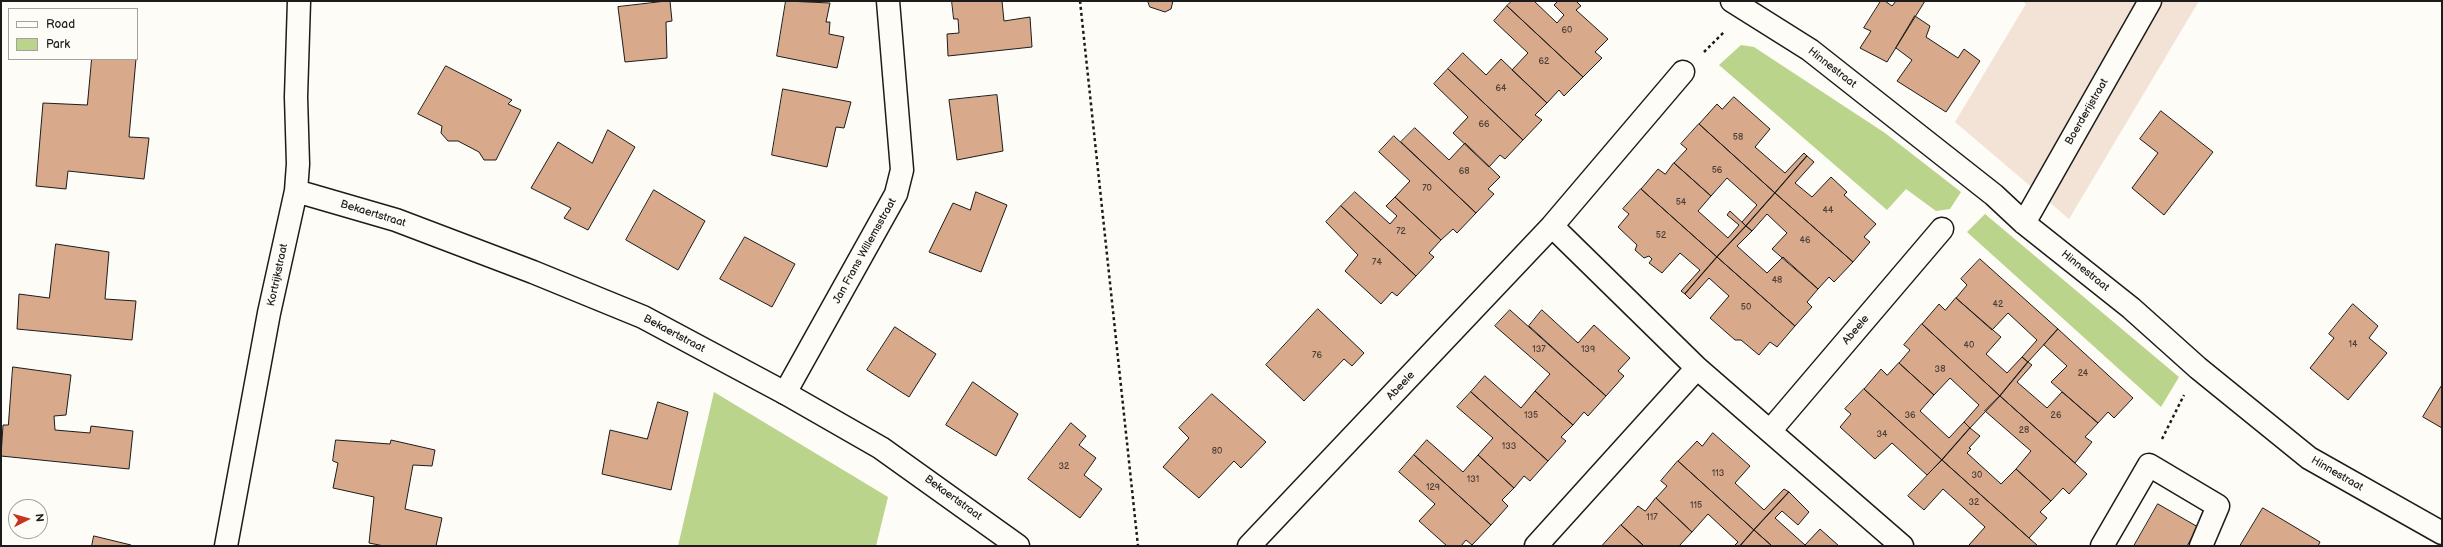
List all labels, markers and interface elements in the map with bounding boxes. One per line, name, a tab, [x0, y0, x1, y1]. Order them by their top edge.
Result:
legend	[8, 8, 138, 60]
text: Road	[46, 17, 75, 32]
house number: 60	[1562, 26, 1572, 36]
text: Park	[46, 37, 70, 52]
street label: Hinnestraat	[1805, 45, 1859, 91]
house number: 62	[1539, 57, 1549, 67]
street label: Boerderijstraat	[2063, 76, 2111, 148]
house number: 64	[1496, 84, 1506, 94]
house number: 66	[1479, 120, 1489, 130]
house number: 58	[1733, 133, 1743, 143]
house number: 56	[1712, 166, 1722, 176]
house number: 68	[1459, 167, 1469, 177]
house number: 70	[1422, 184, 1432, 194]
street label: Jan Frans Willemsstraat	[831, 196, 899, 306]
street label: Bekaertstraat	[339, 198, 407, 230]
house number: 54	[1676, 198, 1686, 208]
house number: 44	[1823, 206, 1833, 216]
house number: 72	[1396, 227, 1406, 237]
house number: 52	[1656, 231, 1666, 241]
house number: 46	[1800, 236, 1810, 246]
street label: Kortrijkstraat	[265, 243, 291, 307]
street label: Hinnestraat	[2058, 248, 2112, 294]
house number: 74	[1372, 258, 1382, 268]
house number: 48	[1772, 276, 1782, 286]
house number: 42	[1993, 300, 2003, 310]
house number: 50	[1741, 303, 1751, 313]
street label: Bekaertstraat	[641, 312, 707, 356]
street label: Abeele	[1840, 312, 1872, 348]
house number: 14	[2349, 340, 2357, 350]
house number: 40	[1964, 341, 1974, 351]
house number: 137	[1532, 345, 1546, 355]
house number: 139	[1581, 345, 1595, 355]
house number: 76	[1312, 351, 1322, 361]
house number: 38	[1935, 365, 1945, 375]
street label: Abeele	[1384, 369, 1418, 403]
house number: 24	[2078, 369, 2088, 379]
house number: 135	[1524, 411, 1538, 421]
house number: 36	[1904, 411, 1916, 421]
house number: 26	[2051, 411, 2061, 421]
house number: 28	[2019, 426, 2029, 436]
house number: 34	[1876, 430, 1888, 440]
house number: 133	[1502, 442, 1516, 452]
house number: 80	[1212, 447, 1222, 457]
street label: Hinnestraat	[2309, 454, 2365, 494]
house number: 32	[1059, 462, 1069, 472]
house number: 113	[1712, 469, 1724, 479]
house number: 30	[1972, 471, 1982, 481]
street label: Bekaertstraat	[922, 473, 984, 523]
house number: 131	[1467, 475, 1479, 485]
house number: 129	[1426, 483, 1440, 493]
house number: 32	[1969, 498, 1979, 508]
north arrow	[8, 499, 48, 539]
house number: 115	[1690, 501, 1702, 511]
text: N	[33, 513, 46, 523]
house number: 117	[1646, 513, 1658, 523]

